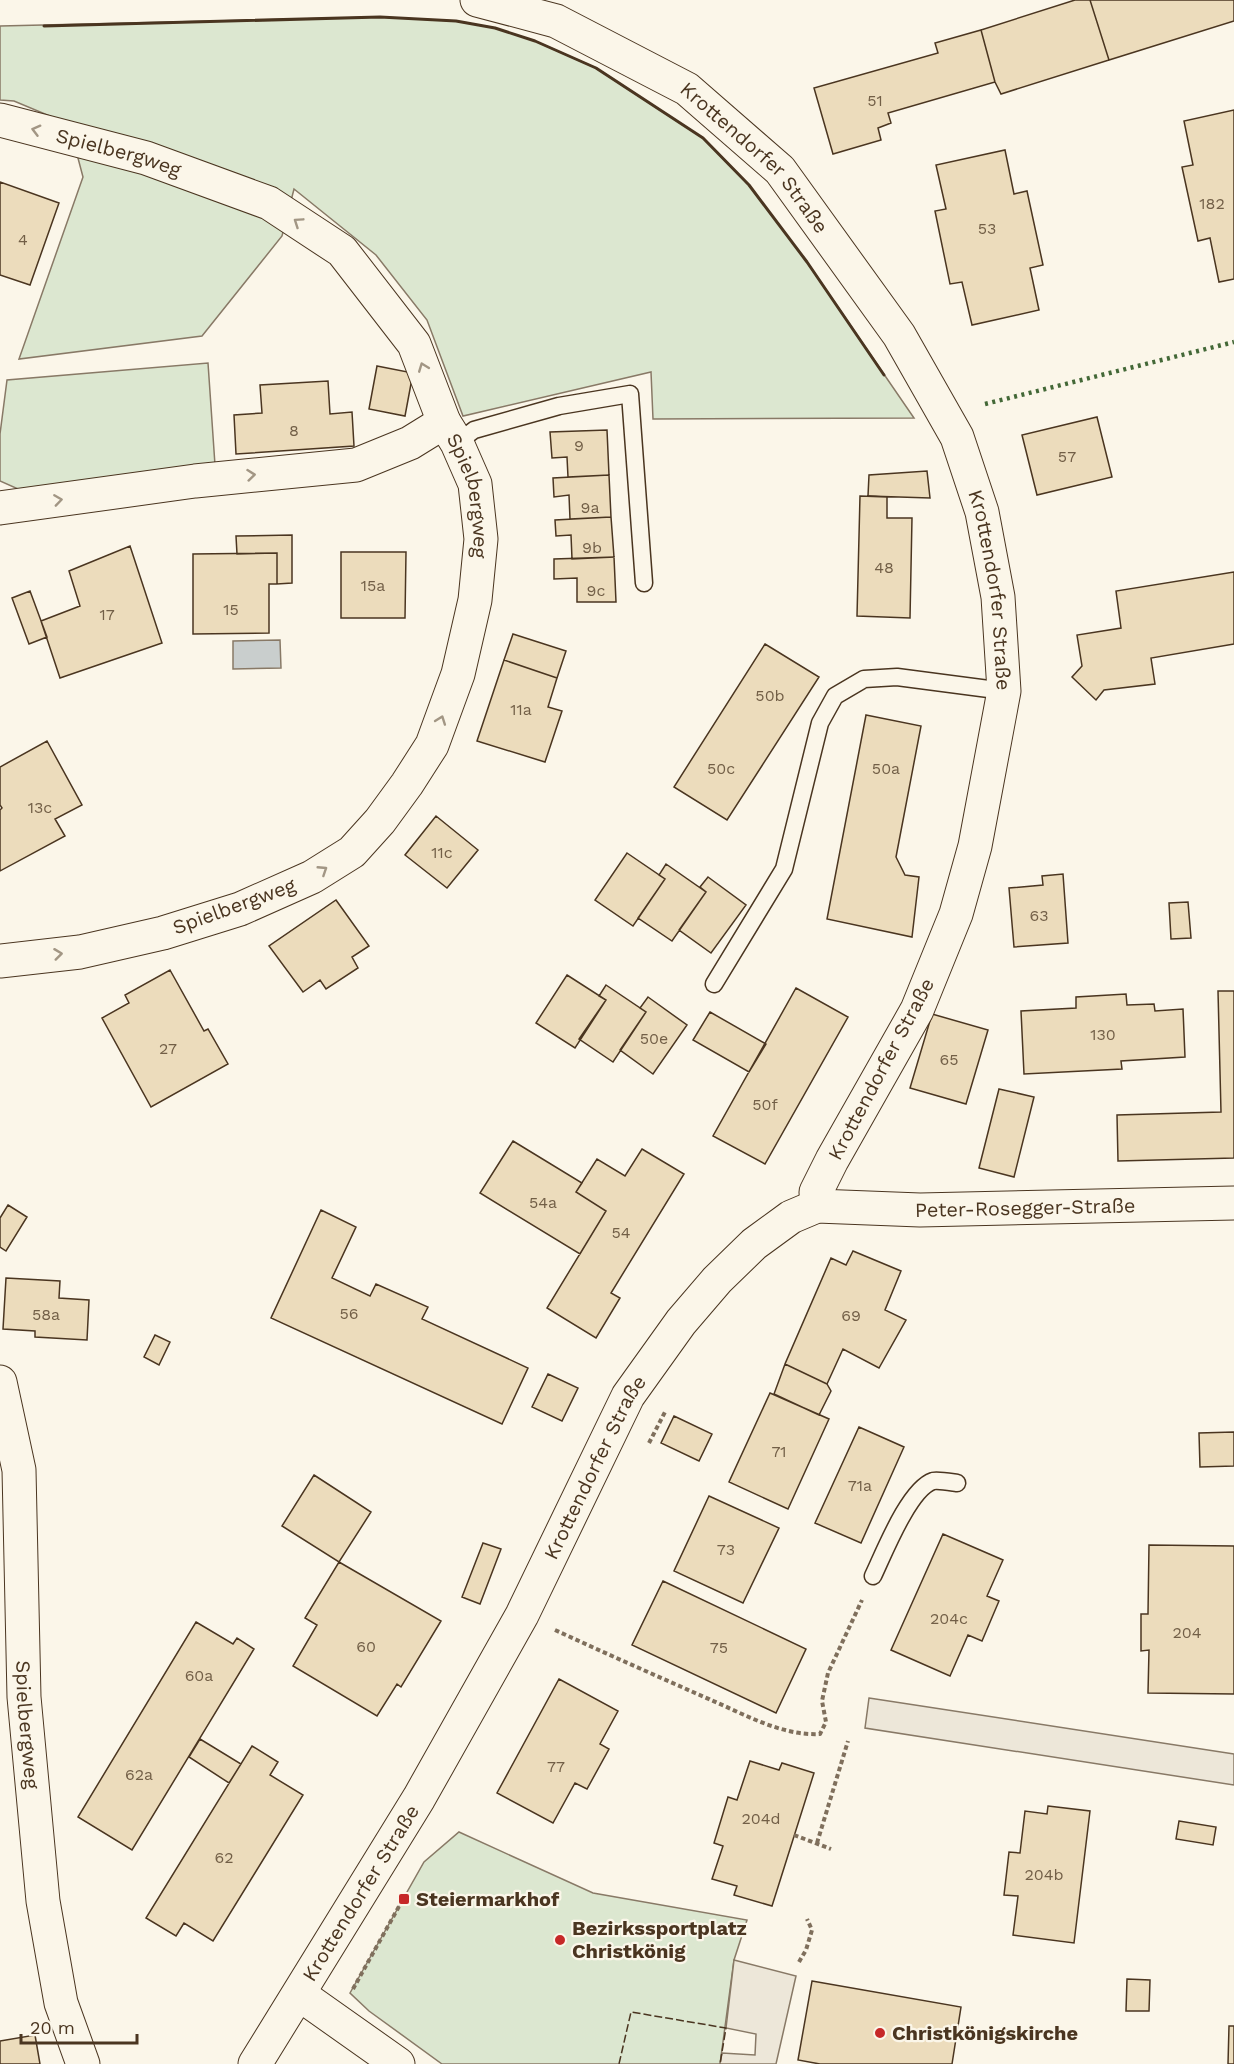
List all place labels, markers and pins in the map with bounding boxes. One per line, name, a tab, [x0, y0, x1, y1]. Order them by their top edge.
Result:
place label: Steiermarkhof	[416, 1887, 560, 1911]
marker: Steiermarkhof	[397, 1892, 411, 1906]
place label: Bezirkssportplatz Christkönig	[572, 1916, 747, 1963]
marker: Bezirkssportplatz Christkönig	[553, 1933, 567, 1947]
place label: Christkönigskirche	[892, 2021, 1078, 2045]
marker: Christkönigskirche	[873, 2026, 887, 2040]

